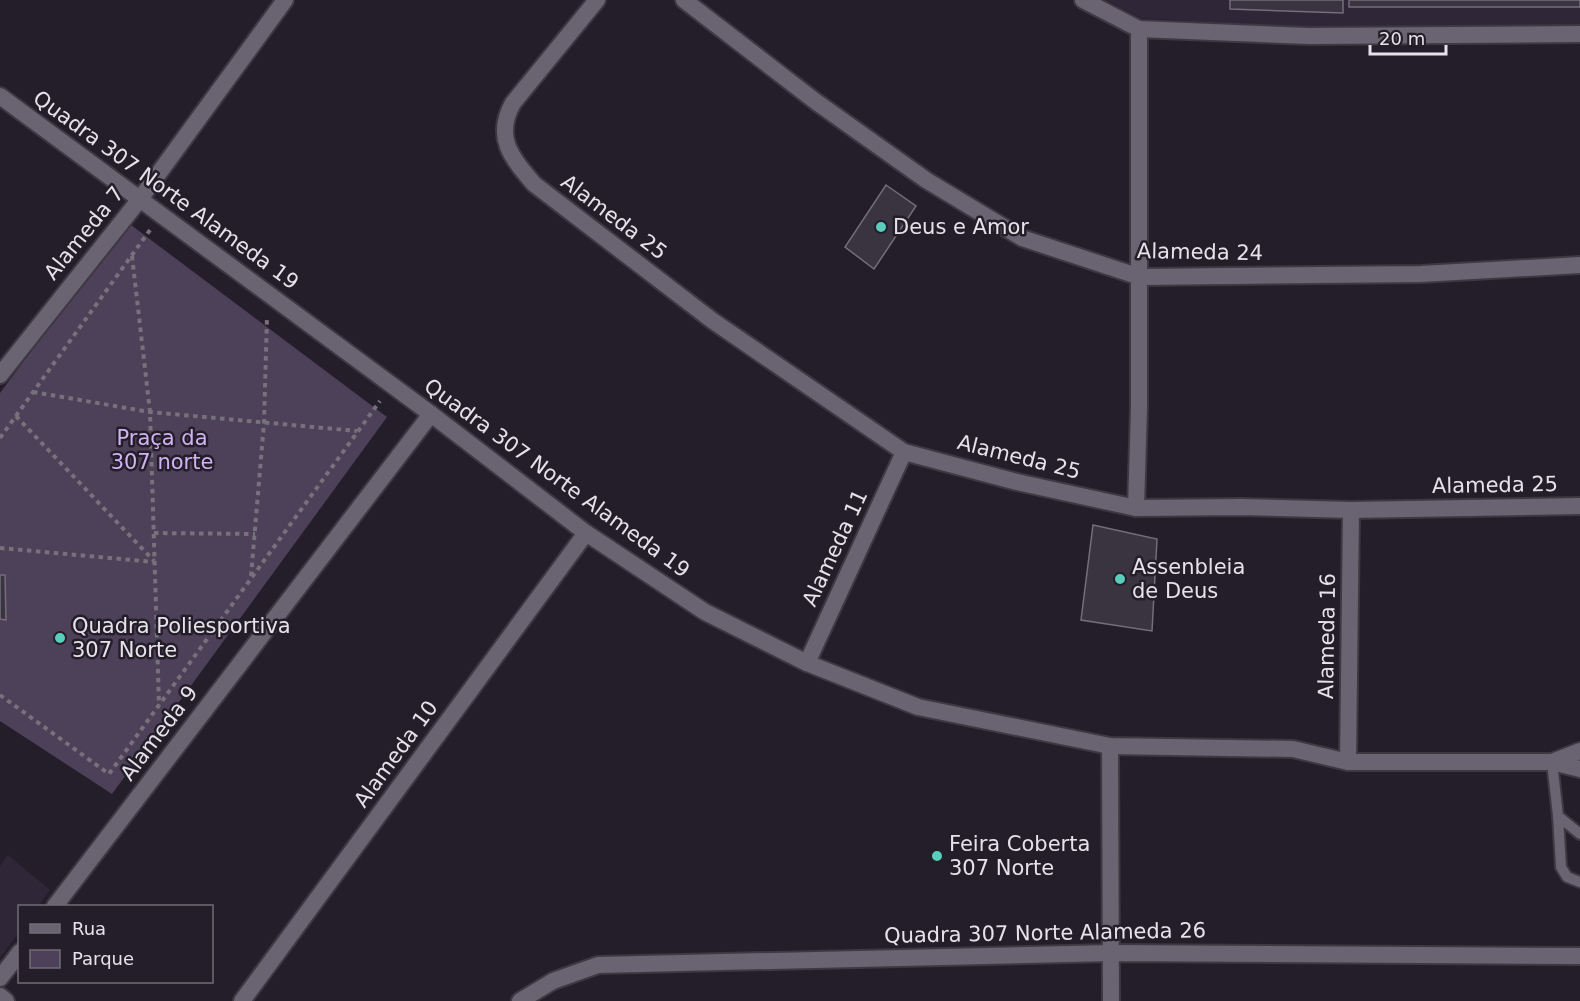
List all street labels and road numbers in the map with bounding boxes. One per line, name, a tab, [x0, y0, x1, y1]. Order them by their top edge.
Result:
street label: Quadra 307 Norte Alameda 19	[29, 86, 303, 294]
street label: Alameda 25	[556, 169, 672, 265]
street label: Alameda 7	[39, 182, 129, 284]
street label: Alameda 24	[1137, 239, 1263, 265]
street label: Quadra 307 Norte Alameda 19	[420, 374, 694, 582]
street label: Alameda 25	[955, 430, 1083, 484]
street label: Alameda 25	[1432, 472, 1558, 498]
street label: Alameda 11	[797, 486, 873, 610]
street label: Alameda 16	[1314, 573, 1340, 699]
street label: Alameda 9	[116, 681, 202, 785]
street label: Alameda 10	[349, 696, 443, 812]
street label: Quadra 307 Norte Alameda 26	[884, 918, 1206, 948]

